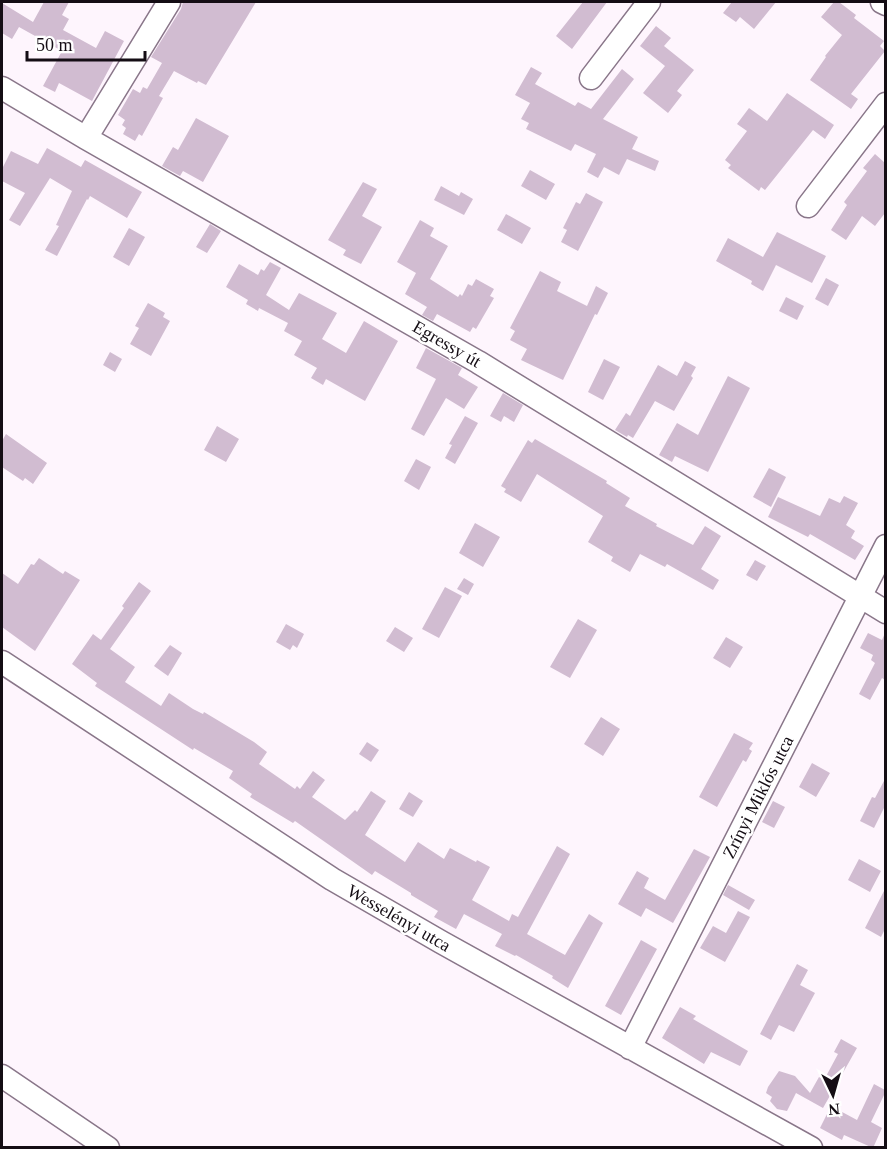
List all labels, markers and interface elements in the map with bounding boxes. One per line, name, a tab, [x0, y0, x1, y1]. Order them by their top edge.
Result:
scale bar	[27, 24, 146, 62]
text: 50 m	[36, 35, 73, 55]
street label: Egressy út	[409, 316, 485, 372]
street label: Zrínyi Miklós utca	[718, 732, 798, 862]
street label: Wesselényi utca	[344, 880, 454, 956]
north arrow	[803, 1065, 863, 1125]
text: N	[827, 1100, 841, 1118]

